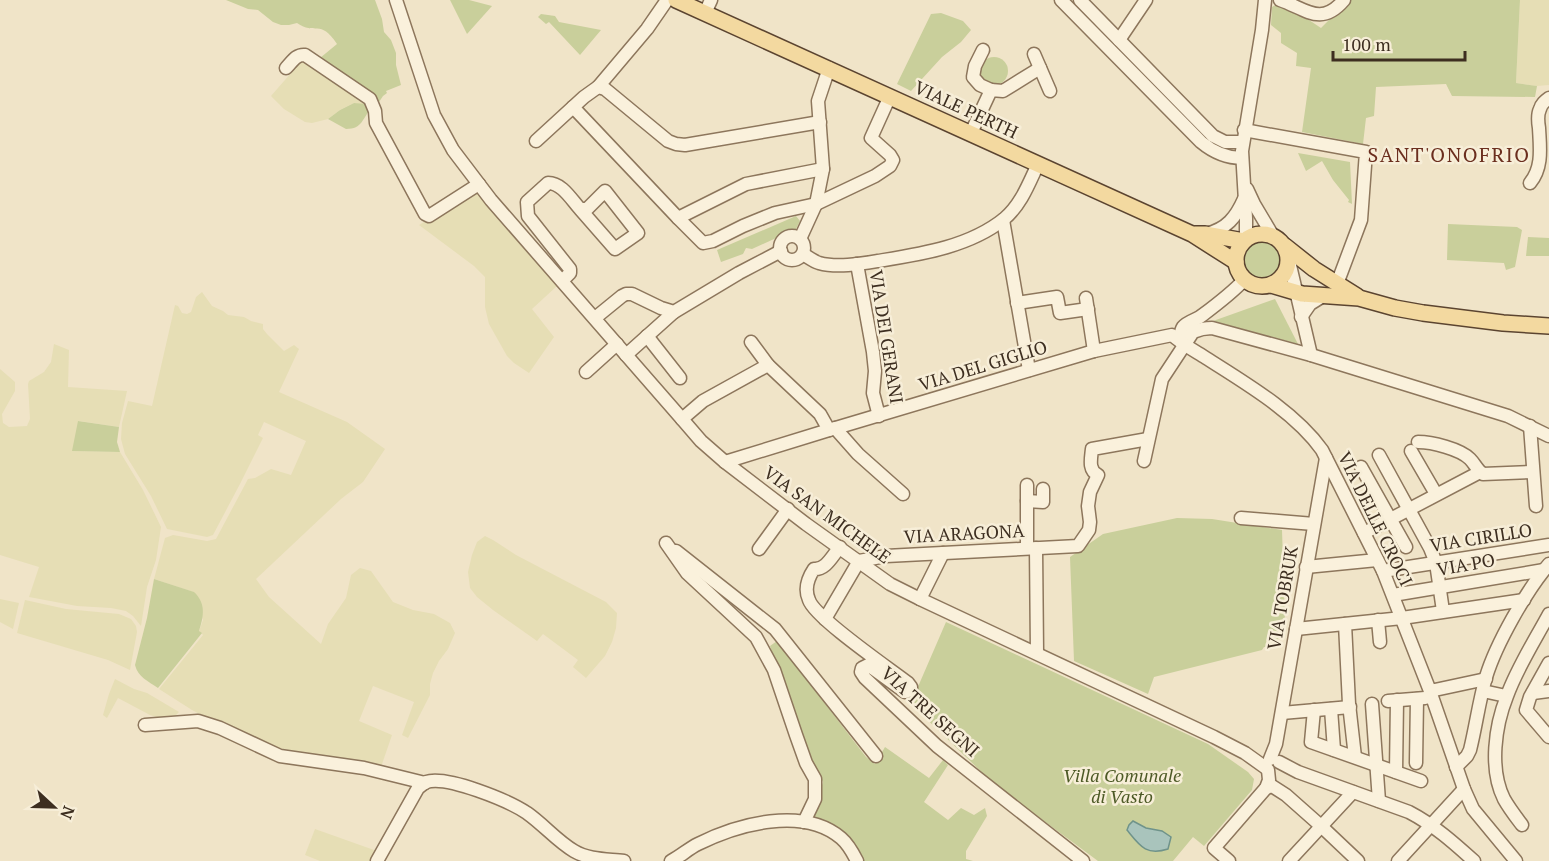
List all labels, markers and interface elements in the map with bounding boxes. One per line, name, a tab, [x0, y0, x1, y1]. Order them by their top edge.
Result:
scale bar	[1333, 24, 1465, 62]
text: 100 m	[1342, 32, 1391, 56]
street label: VIALE PERTH	[911, 75, 1022, 144]
district label: SANT'ONOFRIO	[1367, 141, 1531, 168]
street label: VIA DEI GERANI	[865, 268, 909, 405]
street label: VIA DEL GIGLIO	[916, 334, 1050, 396]
street label: VIA DELLE CROCI	[1333, 447, 1419, 590]
street label: VIA SAN MICHELE	[759, 460, 896, 569]
street label: VIA CIRILLO	[1428, 517, 1534, 557]
street label: VIA ARAGONA	[903, 518, 1026, 548]
street label: VIA TOBRUK	[1261, 544, 1303, 652]
street label: VIA PO	[1435, 547, 1497, 581]
street label: VIA TRE SEGNI	[876, 661, 985, 762]
park label: Villa Comunale di Vasto	[1063, 763, 1181, 808]
north arrow	[24, 777, 84, 837]
text: N	[55, 803, 80, 822]

